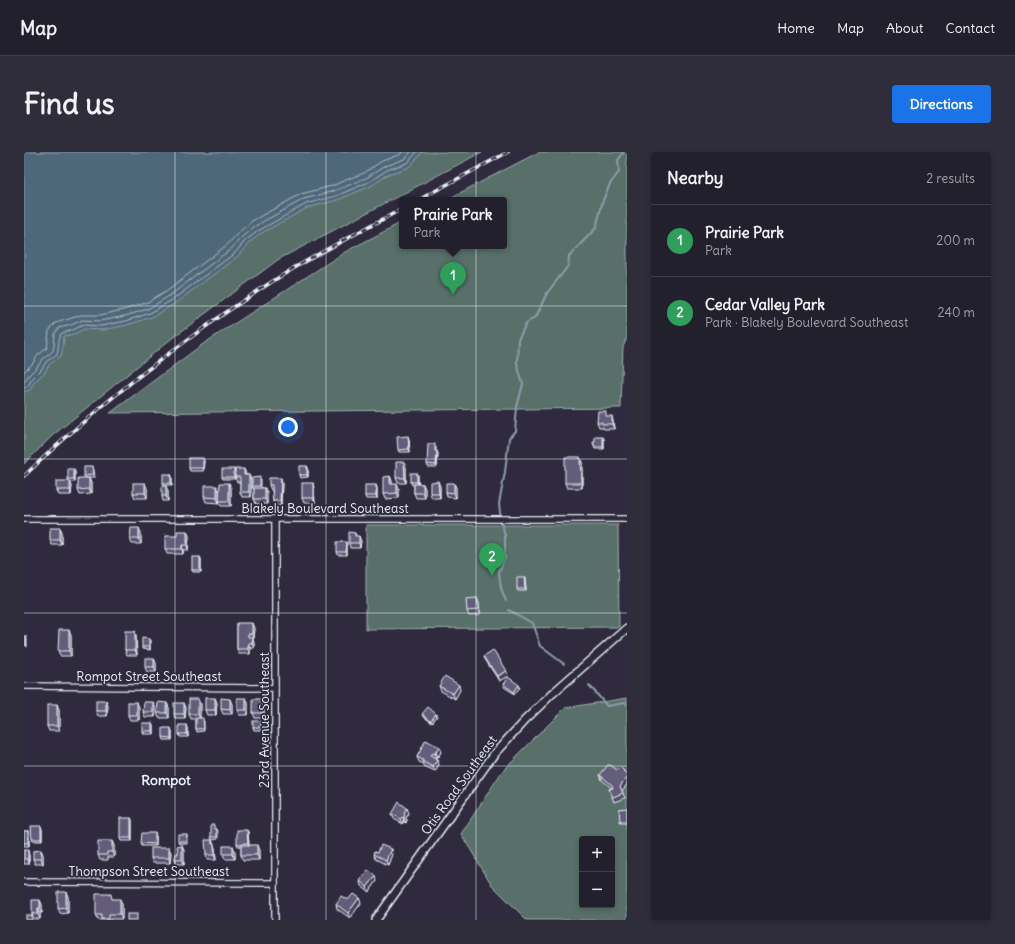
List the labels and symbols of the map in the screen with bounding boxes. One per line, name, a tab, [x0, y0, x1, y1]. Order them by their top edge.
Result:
pin: 1	[440, 262, 466, 295]
your location	[278, 417, 298, 437]
street label: Blakely Boulevard Southeast	[241, 500, 409, 517]
pin: 2	[479, 543, 505, 576]
street label: 23rd Avenue Southeast	[256, 651, 273, 788]
street label: Rompot Street Southeast	[76, 668, 222, 685]
street label: Otis Road Southeast	[417, 732, 501, 838]
district label: Rompot	[141, 771, 191, 789]
street label: Thompson Street Southeast	[69, 863, 230, 880]

